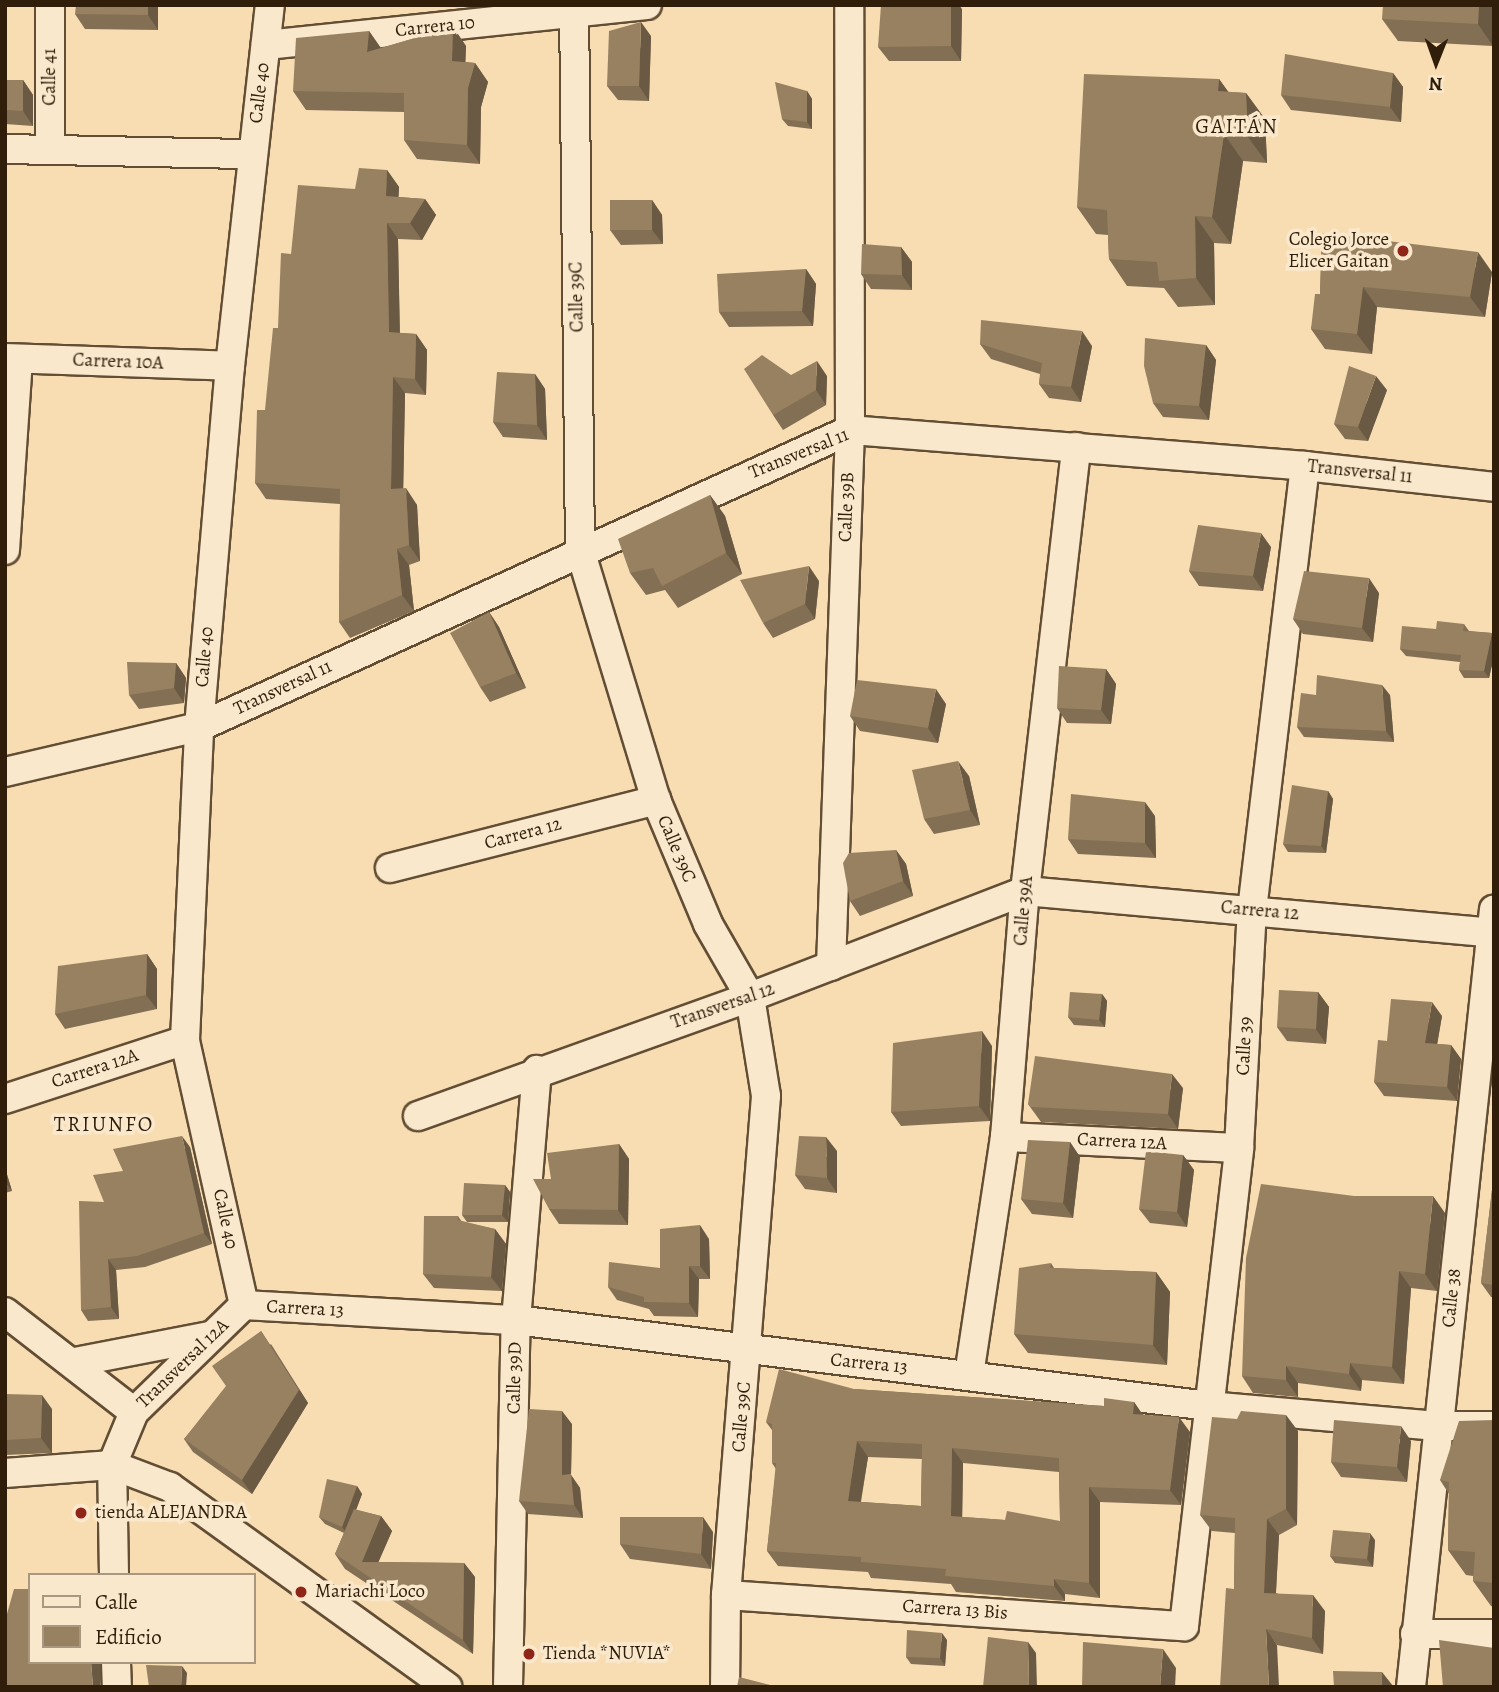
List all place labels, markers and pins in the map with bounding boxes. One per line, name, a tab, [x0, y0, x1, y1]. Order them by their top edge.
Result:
place label: Colegio Jorce Elicer Gaitan	[1288, 229, 1389, 273]
marker: Colegio Jorce Elicer Gaitan	[1395, 243, 1411, 259]
place label: tienda ALEJANDRA	[95, 1502, 247, 1524]
marker: tienda ALEJANDRA	[73, 1505, 89, 1521]
place label: Mariachi Loco	[315, 1581, 425, 1603]
marker: Mariachi Loco	[293, 1584, 309, 1600]
place label: Tienda *NUVIA*	[543, 1643, 671, 1665]
marker: Tienda *NUVIA*	[521, 1646, 537, 1662]

